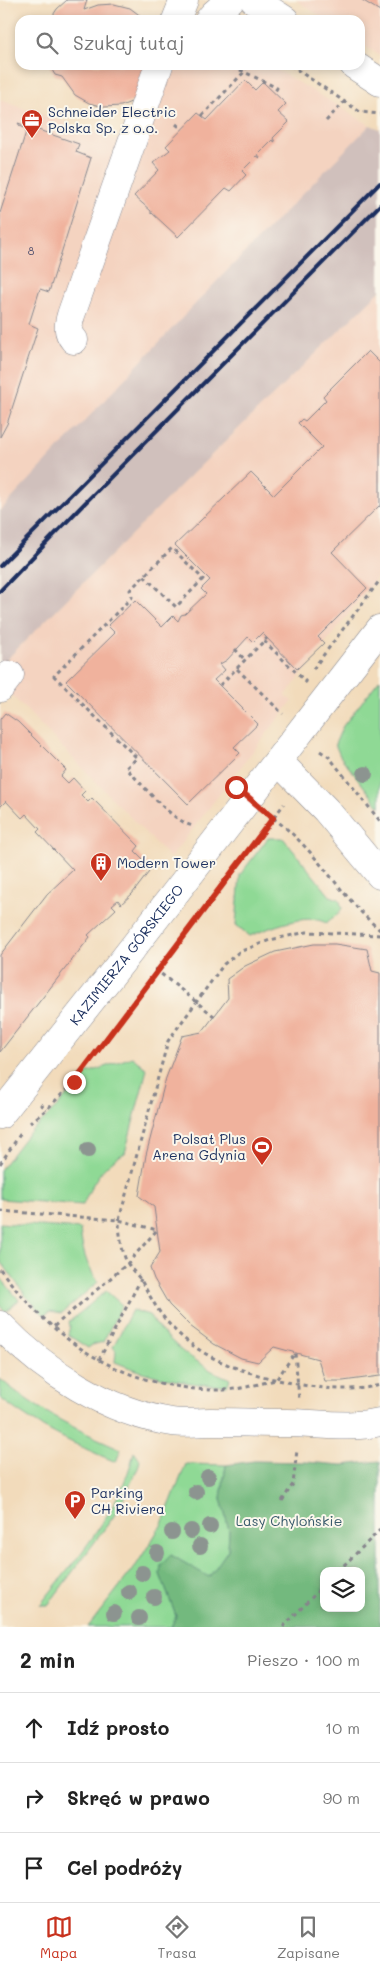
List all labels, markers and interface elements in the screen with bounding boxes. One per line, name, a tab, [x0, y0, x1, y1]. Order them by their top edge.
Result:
search box	[15, 15, 365, 70]
icon: search	[33, 29, 61, 57]
text: Szukaj tutaj	[73, 30, 184, 55]
place label: Schneider Electric Polska Sp. z o.o.	[48, 102, 176, 137]
office icon: Schneider Electric Polska Sp. z o.o.	[20, 108, 44, 139]
house number: 8	[28, 243, 35, 258]
route start	[225, 776, 248, 799]
building icon: Modern Tower	[89, 851, 113, 882]
place label: Modern Tower	[117, 853, 216, 872]
street label: KAZIMIERZA GÓRSKIEGO	[65, 880, 187, 1029]
route end	[63, 1071, 86, 1094]
place label: Polsat Plus Arena Gdynia	[152, 1129, 246, 1164]
sports icon: Polsat Plus Arena Gdynia	[250, 1135, 274, 1166]
place label: Parking CH Riviera	[91, 1483, 165, 1518]
parking icon: Parking CH Riviera	[63, 1489, 87, 1520]
park label: Lasy Chylońskie	[236, 1511, 342, 1530]
map controls	[320, 1567, 365, 1612]
button: layers	[320, 1567, 365, 1612]
text: 2 min	[20, 1646, 75, 1673]
text: Pieszo · 100 m	[247, 1649, 360, 1670]
icon: ahead	[20, 1714, 48, 1742]
text: Idź prosto	[67, 1715, 169, 1740]
text: 10 m	[325, 1717, 360, 1738]
icon: right	[20, 1784, 48, 1812]
text: Skręć w prawo	[67, 1785, 210, 1810]
text: 90 m	[323, 1787, 360, 1808]
icon: arrive	[20, 1854, 48, 1882]
text: Cel podróży	[67, 1855, 182, 1880]
tab: Mapa	[40, 1913, 77, 1962]
tab: Trasa	[158, 1913, 197, 1962]
tab: Zapisane	[277, 1913, 340, 1962]

